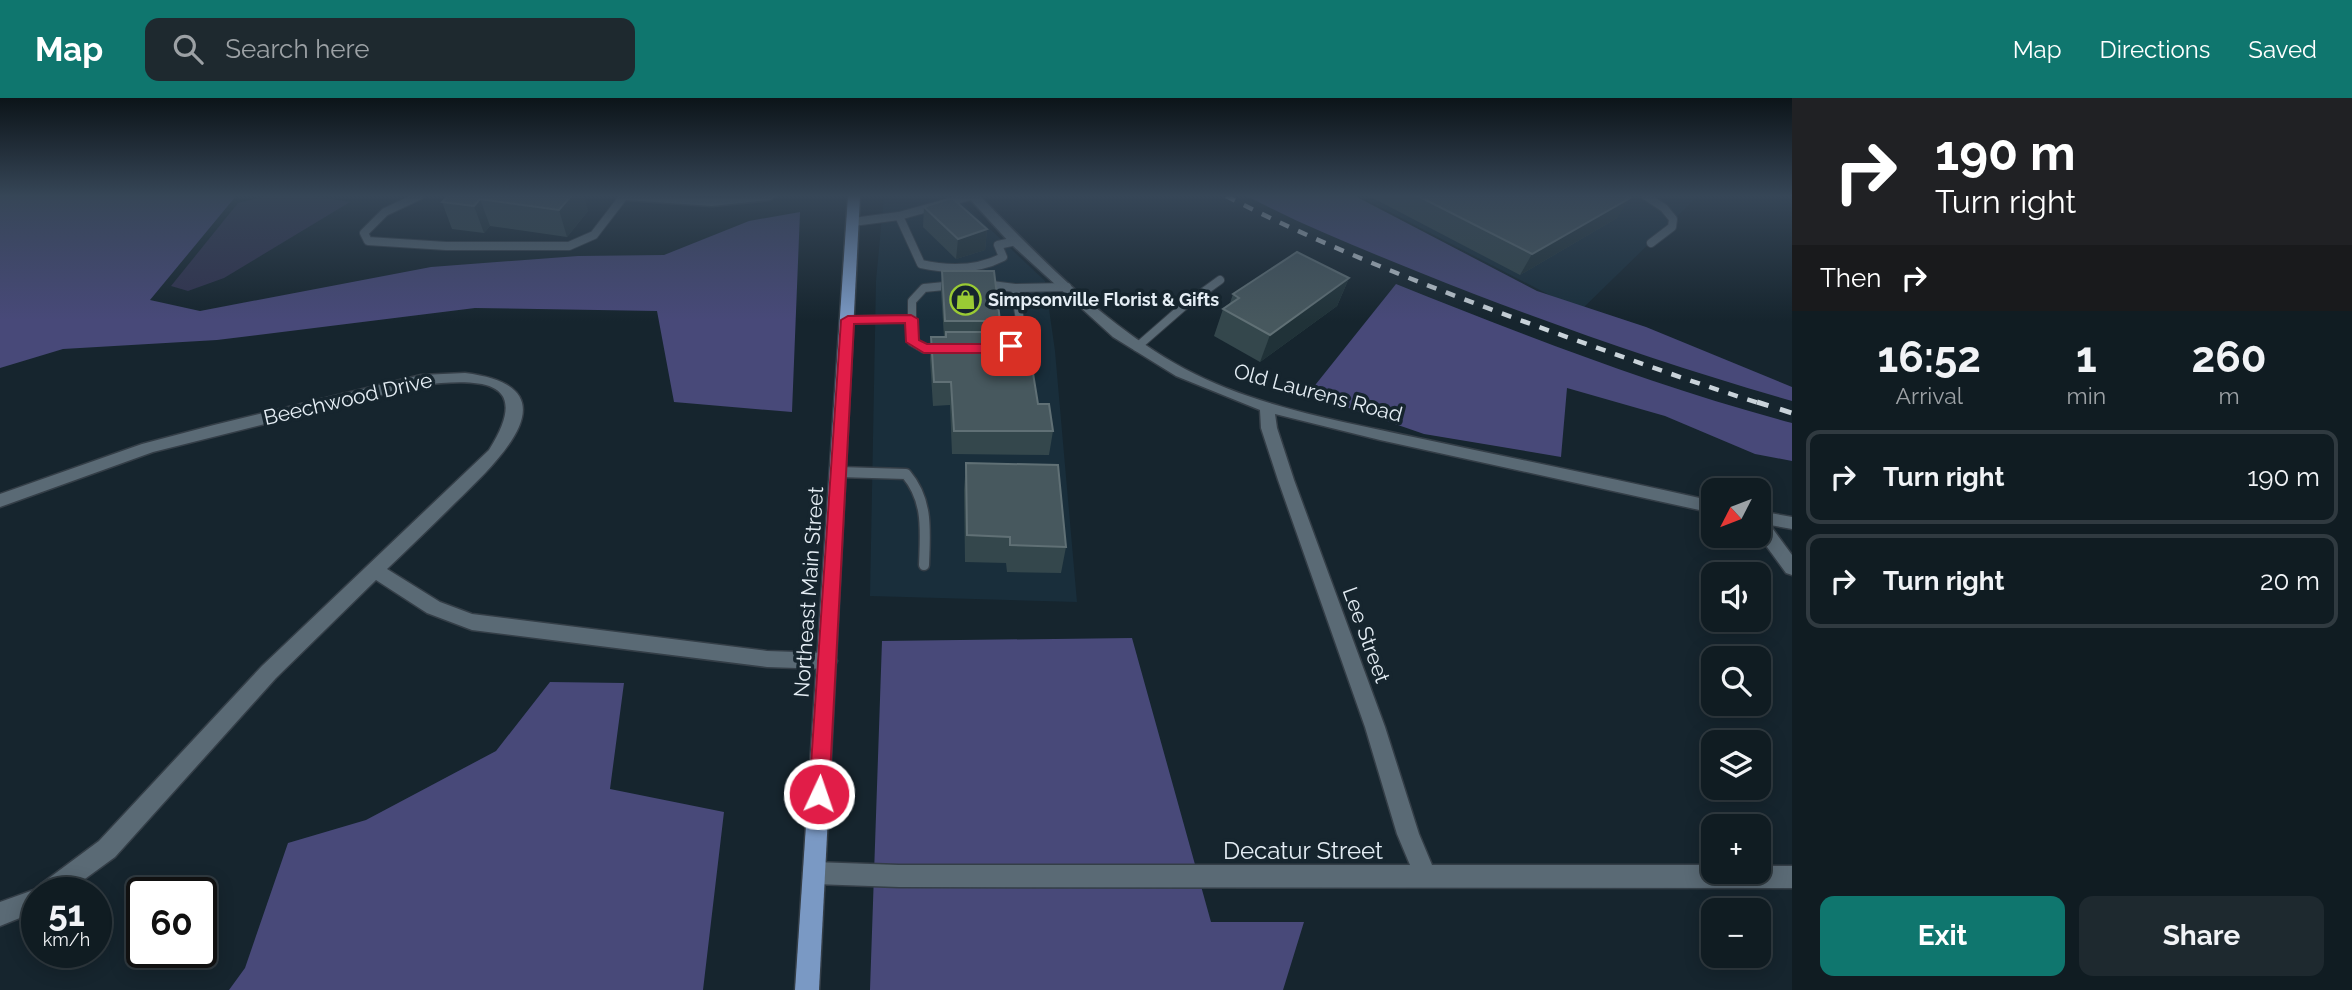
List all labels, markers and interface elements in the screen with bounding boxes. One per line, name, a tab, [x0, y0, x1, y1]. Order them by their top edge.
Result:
search box	[145, 18, 635, 81]
text: Map	[35, 30, 103, 69]
icon: search	[169, 30, 207, 68]
text: Search here	[225, 34, 370, 64]
text: Map	[2013, 35, 2062, 64]
text: Directions	[2100, 35, 2210, 64]
text: Saved	[2248, 35, 2317, 64]
text: 190 m	[1935, 124, 2076, 181]
icon: right	[1820, 126, 1911, 217]
text: Turn right	[1935, 183, 2076, 220]
icon: right	[1895, 259, 1933, 297]
text: Then	[1820, 263, 1881, 293]
shop icon: Simpsonville Florist & Gifts	[948, 283, 982, 317]
place label: Simpsonville Florist & Gifts	[988, 289, 1219, 310]
pin	[981, 316, 1041, 376]
icon: arrive	[992, 327, 1030, 365]
text: 16:52	[1877, 333, 1981, 382]
text: 1	[2076, 333, 2097, 382]
text: 260	[2192, 333, 2267, 382]
street label: Old Laurens Road	[1231, 358, 1405, 427]
street label: Beechwood Drive	[261, 367, 435, 430]
text: Arrival	[1896, 382, 1963, 409]
text: min	[2067, 382, 2106, 409]
text: m	[2218, 382, 2240, 409]
icon: right	[1824, 458, 1862, 496]
text: Turn right	[1883, 462, 2004, 492]
text: 190 m	[2247, 462, 2320, 492]
north arrow	[1701, 478, 1771, 548]
map controls	[1701, 478, 1771, 968]
street label: Northeast Main Street	[789, 486, 828, 698]
button: sound	[1701, 562, 1771, 632]
icon: right	[1824, 562, 1862, 600]
text: Turn right	[1883, 566, 2004, 596]
text: 20 m	[2260, 566, 2320, 596]
street label: Lee Street	[1338, 583, 1395, 686]
button: search	[1701, 646, 1771, 716]
button: layers	[1701, 730, 1771, 800]
position arrow	[782, 757, 856, 831]
button: +	[1701, 814, 1771, 884]
street label: Decatur Street	[1223, 836, 1383, 865]
speed limit sign: 60	[126, 877, 217, 968]
text: 51	[48, 893, 85, 934]
button: Exit	[1820, 896, 2065, 976]
button: Share	[2079, 896, 2324, 976]
button: −	[1701, 898, 1771, 968]
text: km/h	[43, 929, 90, 950]

